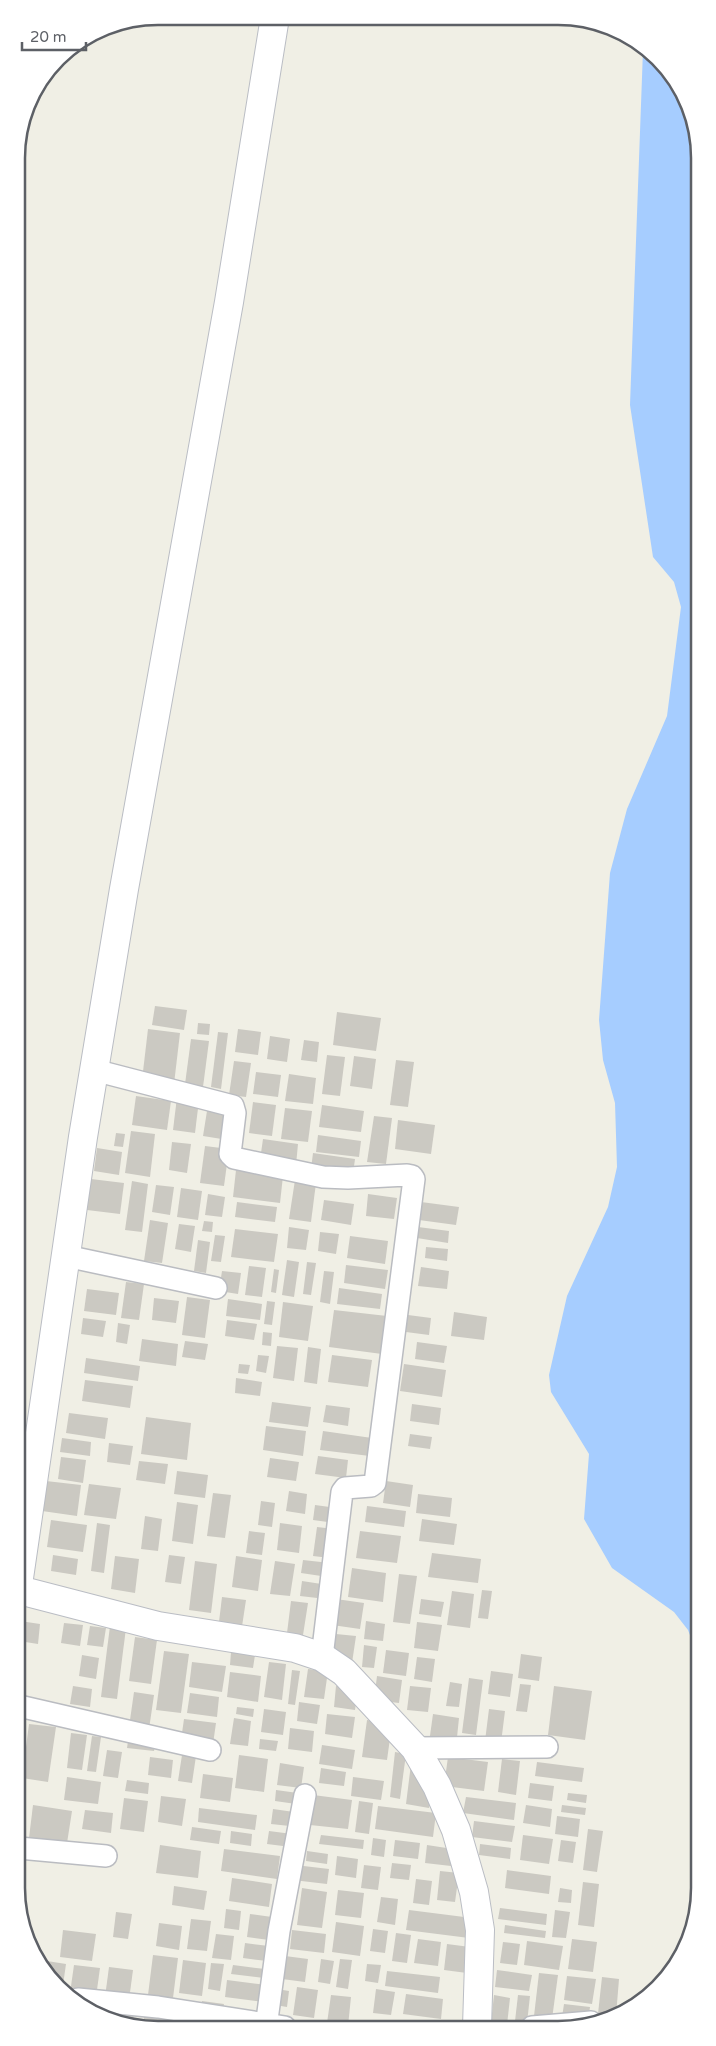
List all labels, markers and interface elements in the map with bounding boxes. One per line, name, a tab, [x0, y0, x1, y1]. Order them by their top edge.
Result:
scale bar	[22, 20, 86, 52]
text: 20 m	[30, 28, 67, 46]

